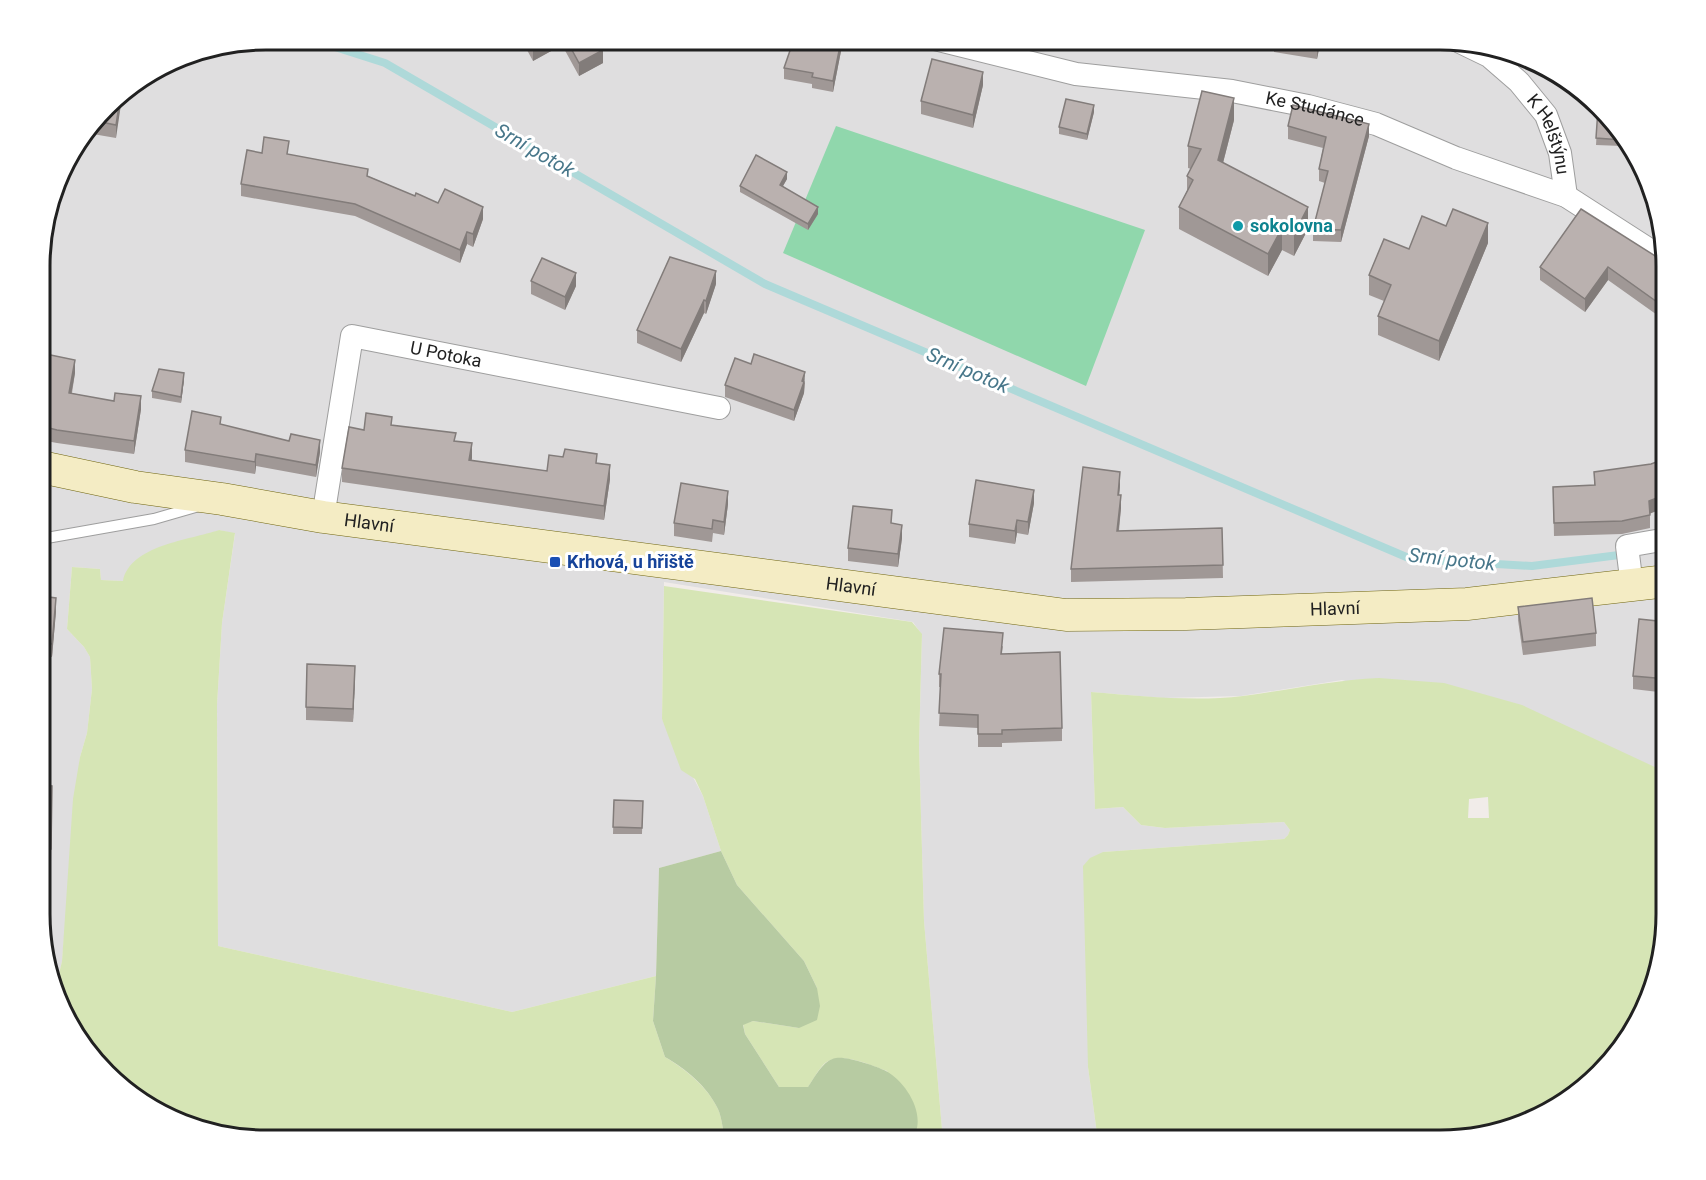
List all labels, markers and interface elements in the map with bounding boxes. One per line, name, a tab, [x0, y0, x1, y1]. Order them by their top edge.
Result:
street label: Ke Studánce	[1264, 87, 1366, 130]
street label: K Helštýnu	[1523, 89, 1574, 176]
water label: Srní potok	[491, 118, 580, 183]
place label: sokolovna	[1250, 215, 1333, 236]
marker: sokolovna	[1231, 219, 1245, 233]
street label: U Potoka	[408, 337, 484, 371]
water label: Srní potok	[923, 342, 1014, 399]
street label: Hlavní	[343, 509, 396, 536]
water label: Srní potok	[1407, 542, 1498, 576]
place label: Krhová, u hřiště	[567, 551, 694, 572]
marker: Krhová, u hřiště	[548, 555, 562, 569]
street label: Hlavní	[825, 572, 878, 600]
street label: Hlavní	[1310, 597, 1361, 620]

